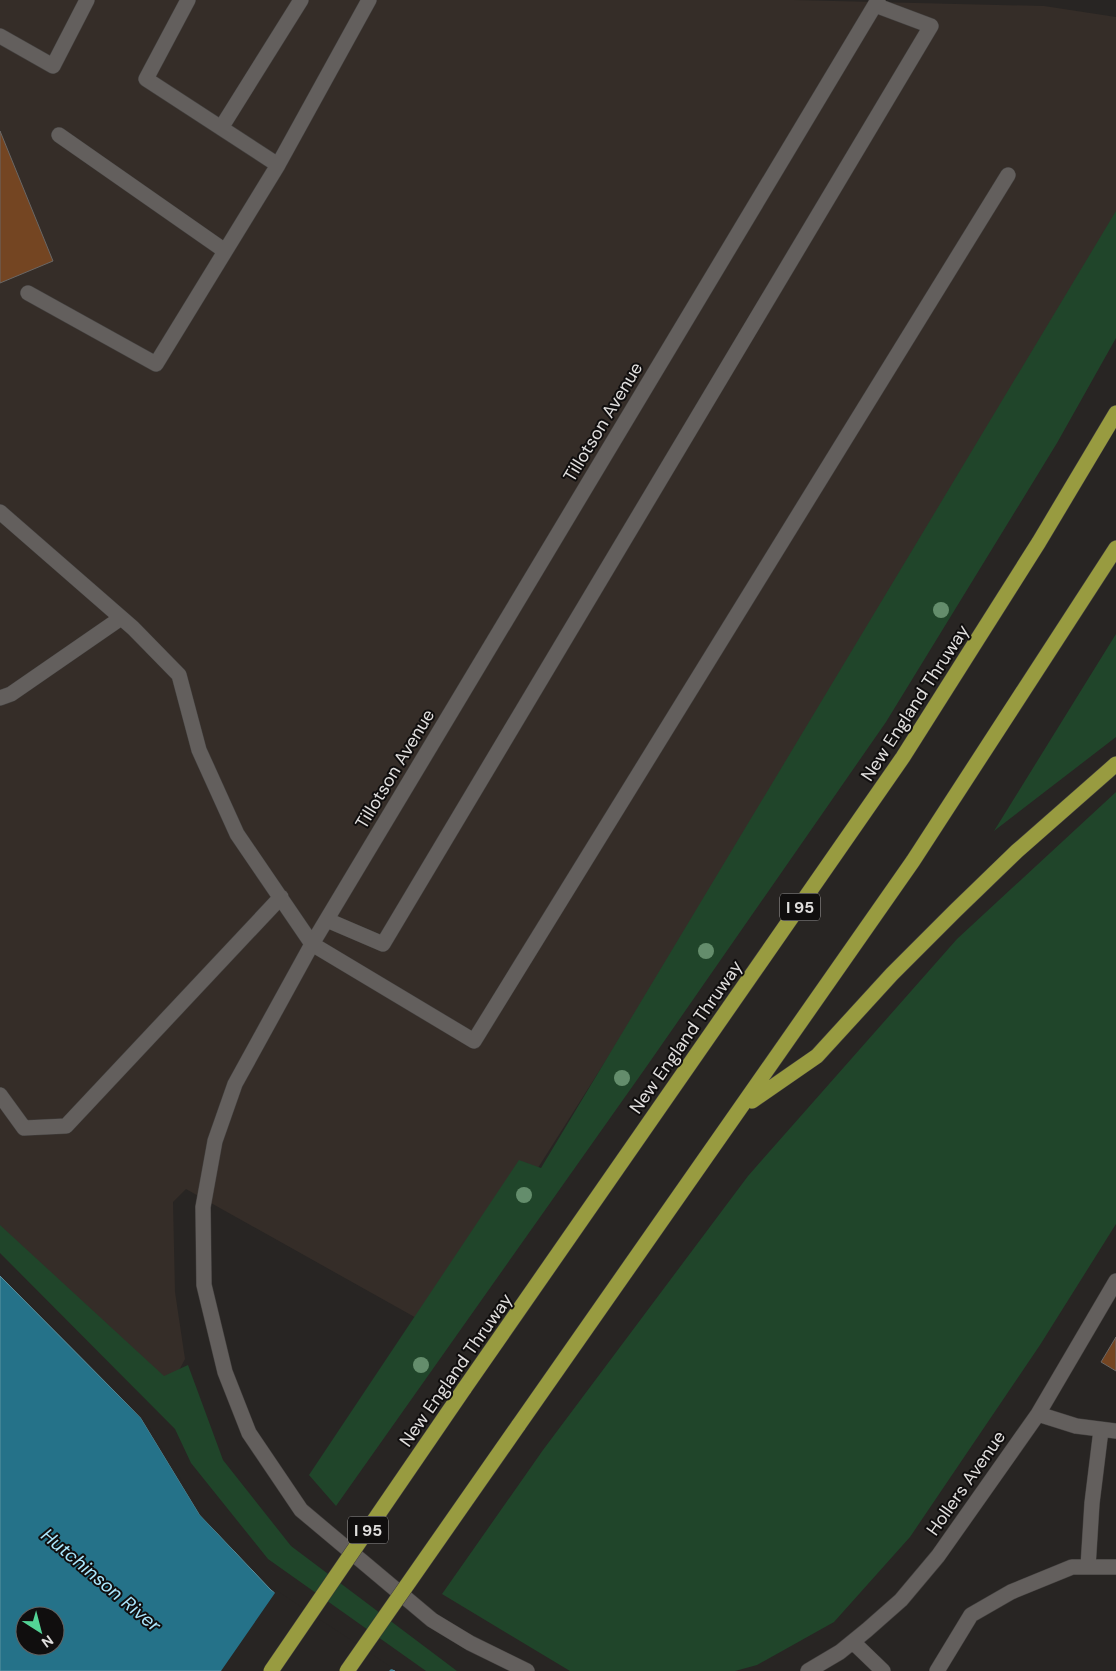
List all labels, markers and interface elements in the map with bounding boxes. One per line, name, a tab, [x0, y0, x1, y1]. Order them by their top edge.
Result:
street label: Tillotson Avenue	[558, 358, 648, 486]
street label: New England Thruway	[855, 620, 975, 786]
street label: Tillotson Avenue	[350, 705, 440, 833]
road number: I 95	[780, 894, 820, 920]
street label: New England Thruway	[624, 956, 748, 1118]
street label: New England Thruway	[394, 1289, 518, 1451]
street label: Hollers Avenue	[921, 1426, 1011, 1540]
road number: I 95	[348, 1516, 388, 1544]
water label: Hutchinson River	[36, 1523, 167, 1638]
north arrow	[15, 1606, 65, 1656]
text: N	[38, 1631, 57, 1652]

